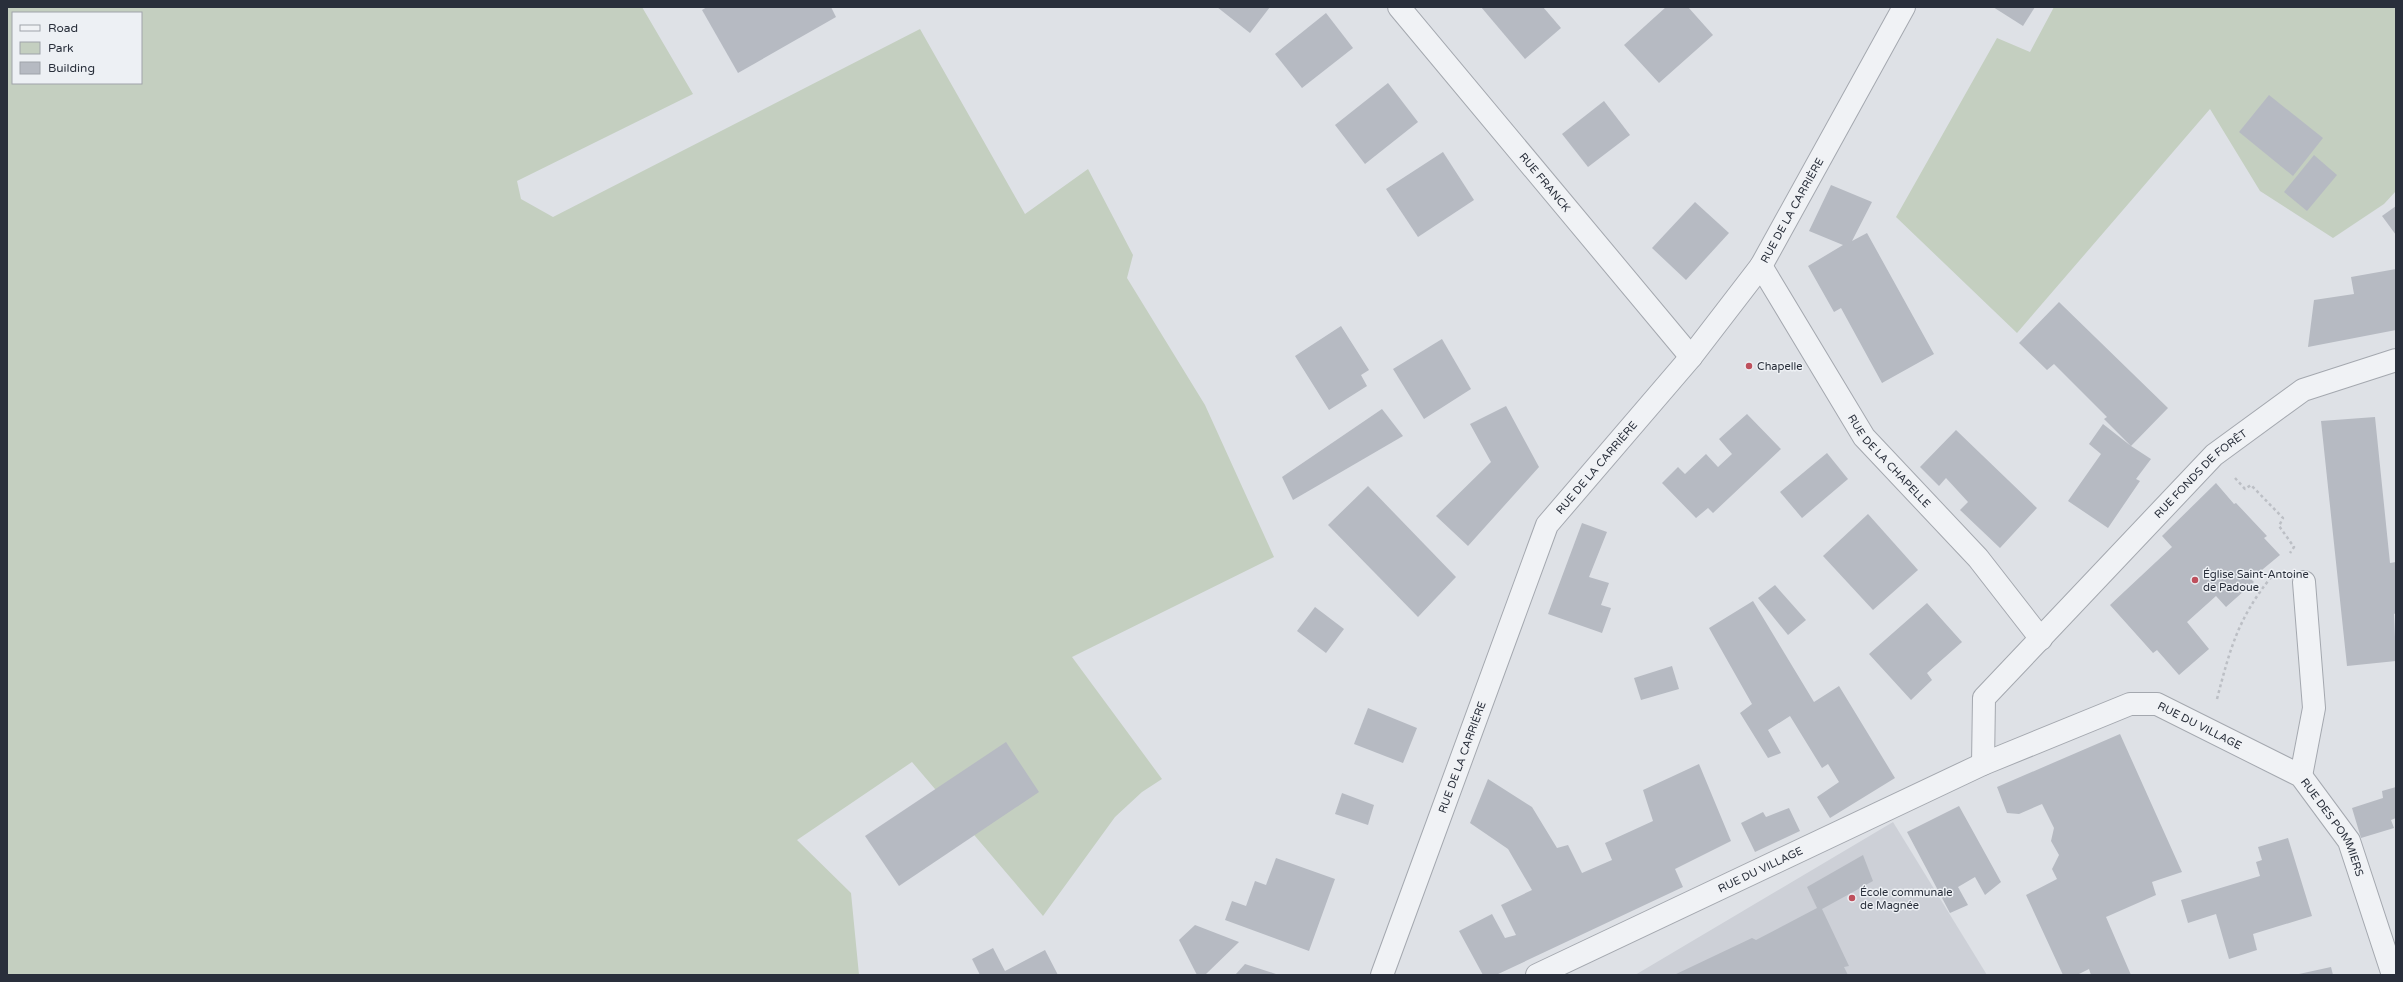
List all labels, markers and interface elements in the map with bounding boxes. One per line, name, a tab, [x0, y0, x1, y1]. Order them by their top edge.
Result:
legend	[12, 12, 142, 84]
text: Road	[48, 21, 78, 35]
text: Park	[48, 41, 74, 55]
text: Building	[48, 61, 95, 75]
street label: RUE FRANCK	[1517, 150, 1574, 215]
street label: RUE DE LA CARRIÈRE	[1758, 155, 1826, 265]
place label: Chapelle	[1757, 360, 1802, 373]
marker: Chapelle	[1744, 361, 1754, 371]
street label: RUE DE LA CHAPELLE	[1845, 412, 1933, 510]
street label: RUE DE LA CARRIÈRE	[1553, 418, 1640, 517]
street label: RUE FONDS DE FORÊT	[2151, 427, 2250, 521]
place label: Église Saint-Antoine de Padoue	[2203, 567, 2309, 594]
marker: Église Saint-Antoine de Padoue	[2190, 575, 2200, 585]
street label: RUE DU VILLAGE	[2156, 699, 2244, 752]
street label: RUE DE LA CARRIÈRE	[1435, 700, 1488, 815]
street label: RUE DES POMMIERS	[2298, 775, 2367, 878]
street label: RUE DU VILLAGE	[1716, 844, 1805, 895]
place label: École communale de Magnée	[1860, 885, 1952, 912]
marker: École communale de Magnée	[1847, 893, 1857, 903]

